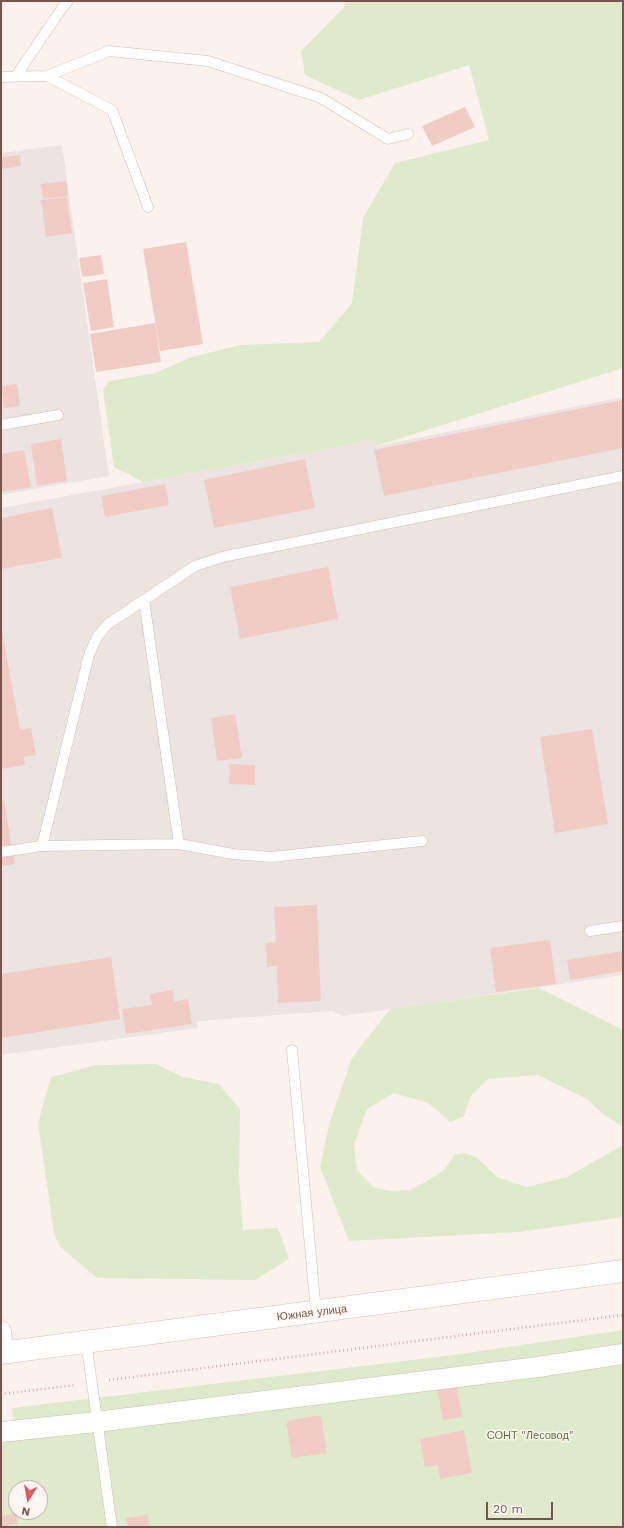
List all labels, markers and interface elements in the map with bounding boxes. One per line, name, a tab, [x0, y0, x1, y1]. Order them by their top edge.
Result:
street label: Южная улица	[276, 1302, 348, 1324]
park label: СОНТ "Лесовод"	[487, 1429, 573, 1443]
north arrow	[8, 1480, 48, 1520]
scale bar	[488, 1494, 555, 1520]
text: 20 m	[493, 1502, 523, 1516]
text: N	[21, 1504, 31, 1518]

